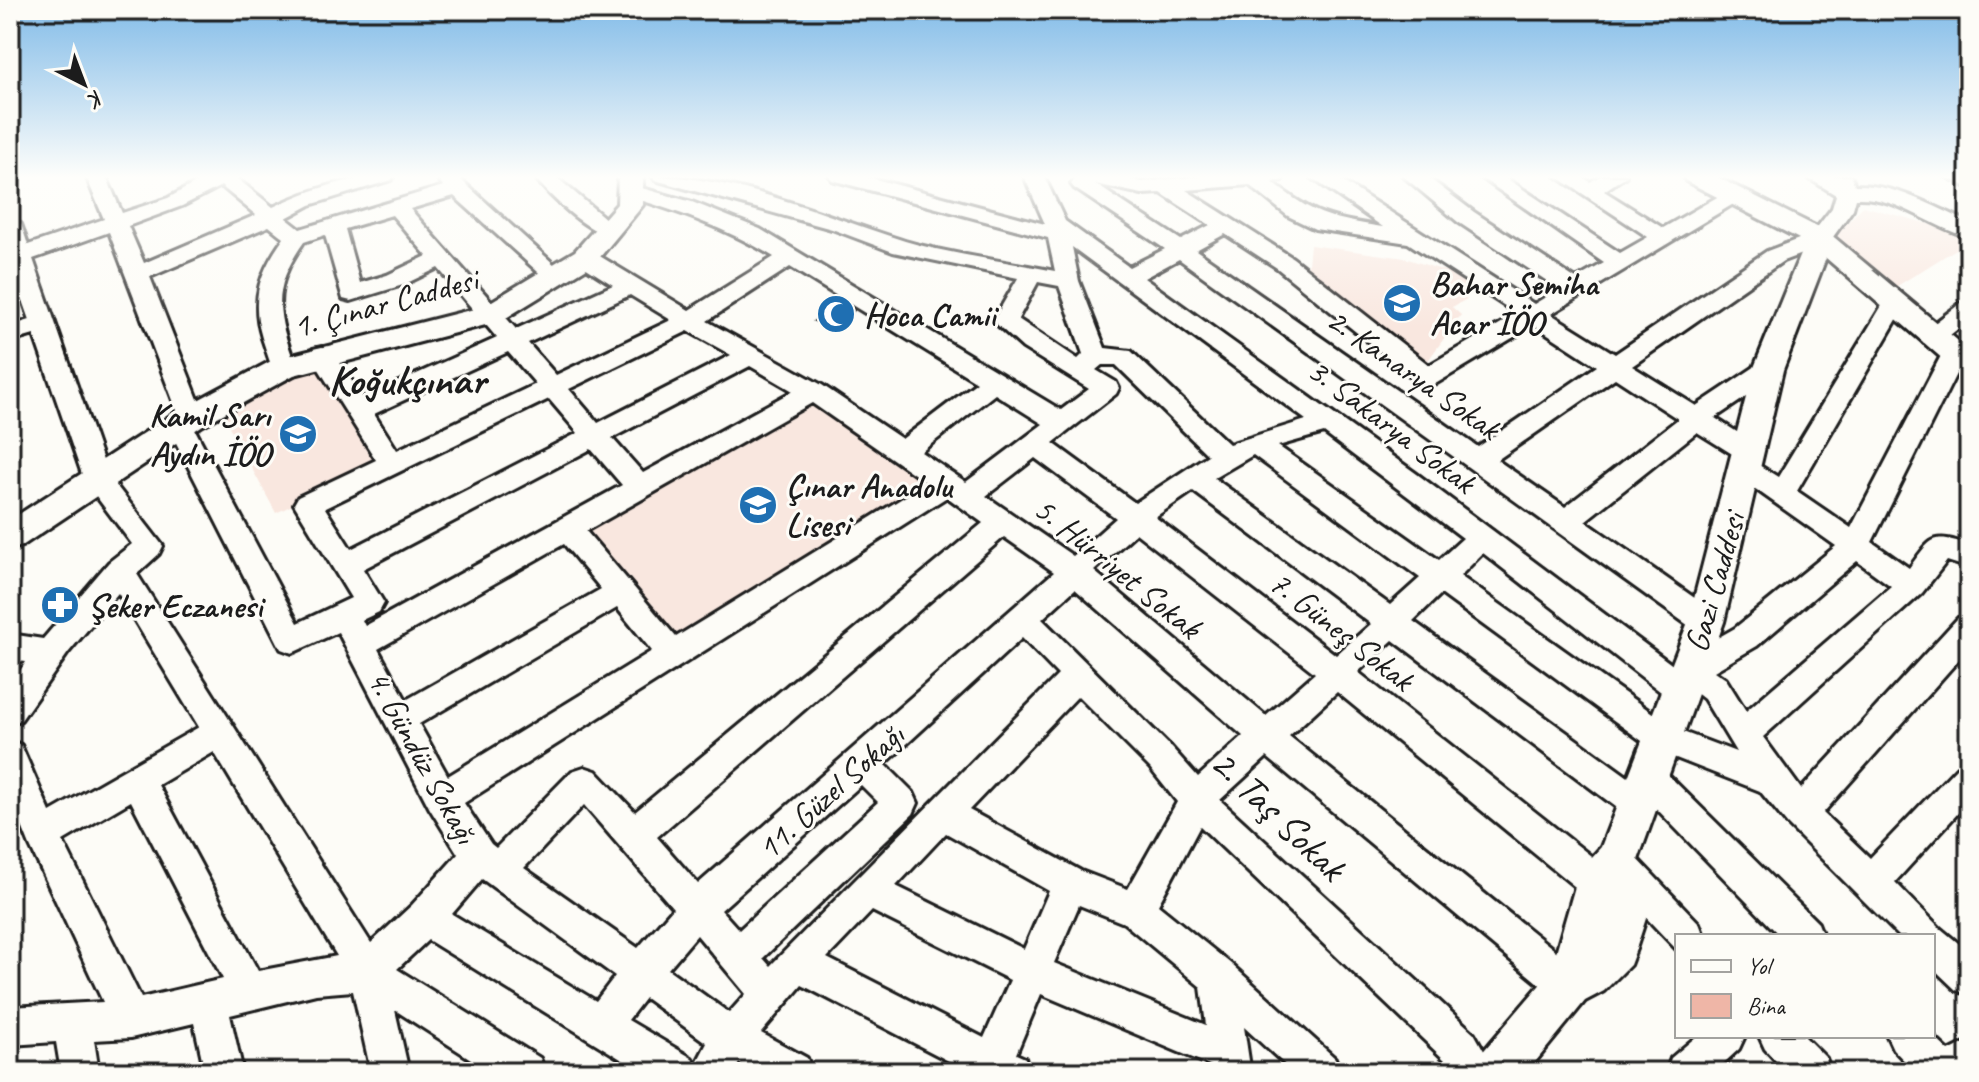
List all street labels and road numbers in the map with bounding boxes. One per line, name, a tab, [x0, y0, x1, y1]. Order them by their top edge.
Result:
street label: 1. Çınar Caddesi	[288, 256, 486, 348]
street label: 2. Kanarya Sokak	[1319, 298, 1511, 451]
street label: 3. Sakarya Sokak	[1299, 348, 1487, 504]
street label: 5. Hürriyet Sokak	[1025, 487, 1212, 650]
street label: Gazi Caddesi	[1674, 504, 1756, 657]
street label: 7. Güneş Sokak	[1261, 560, 1425, 702]
street label: 4. Gündüz Sokağı	[357, 662, 489, 852]
street label: 11. Güzel Sokağı	[748, 713, 914, 869]
street label: 2. Taş Sokak	[1200, 738, 1358, 893]

